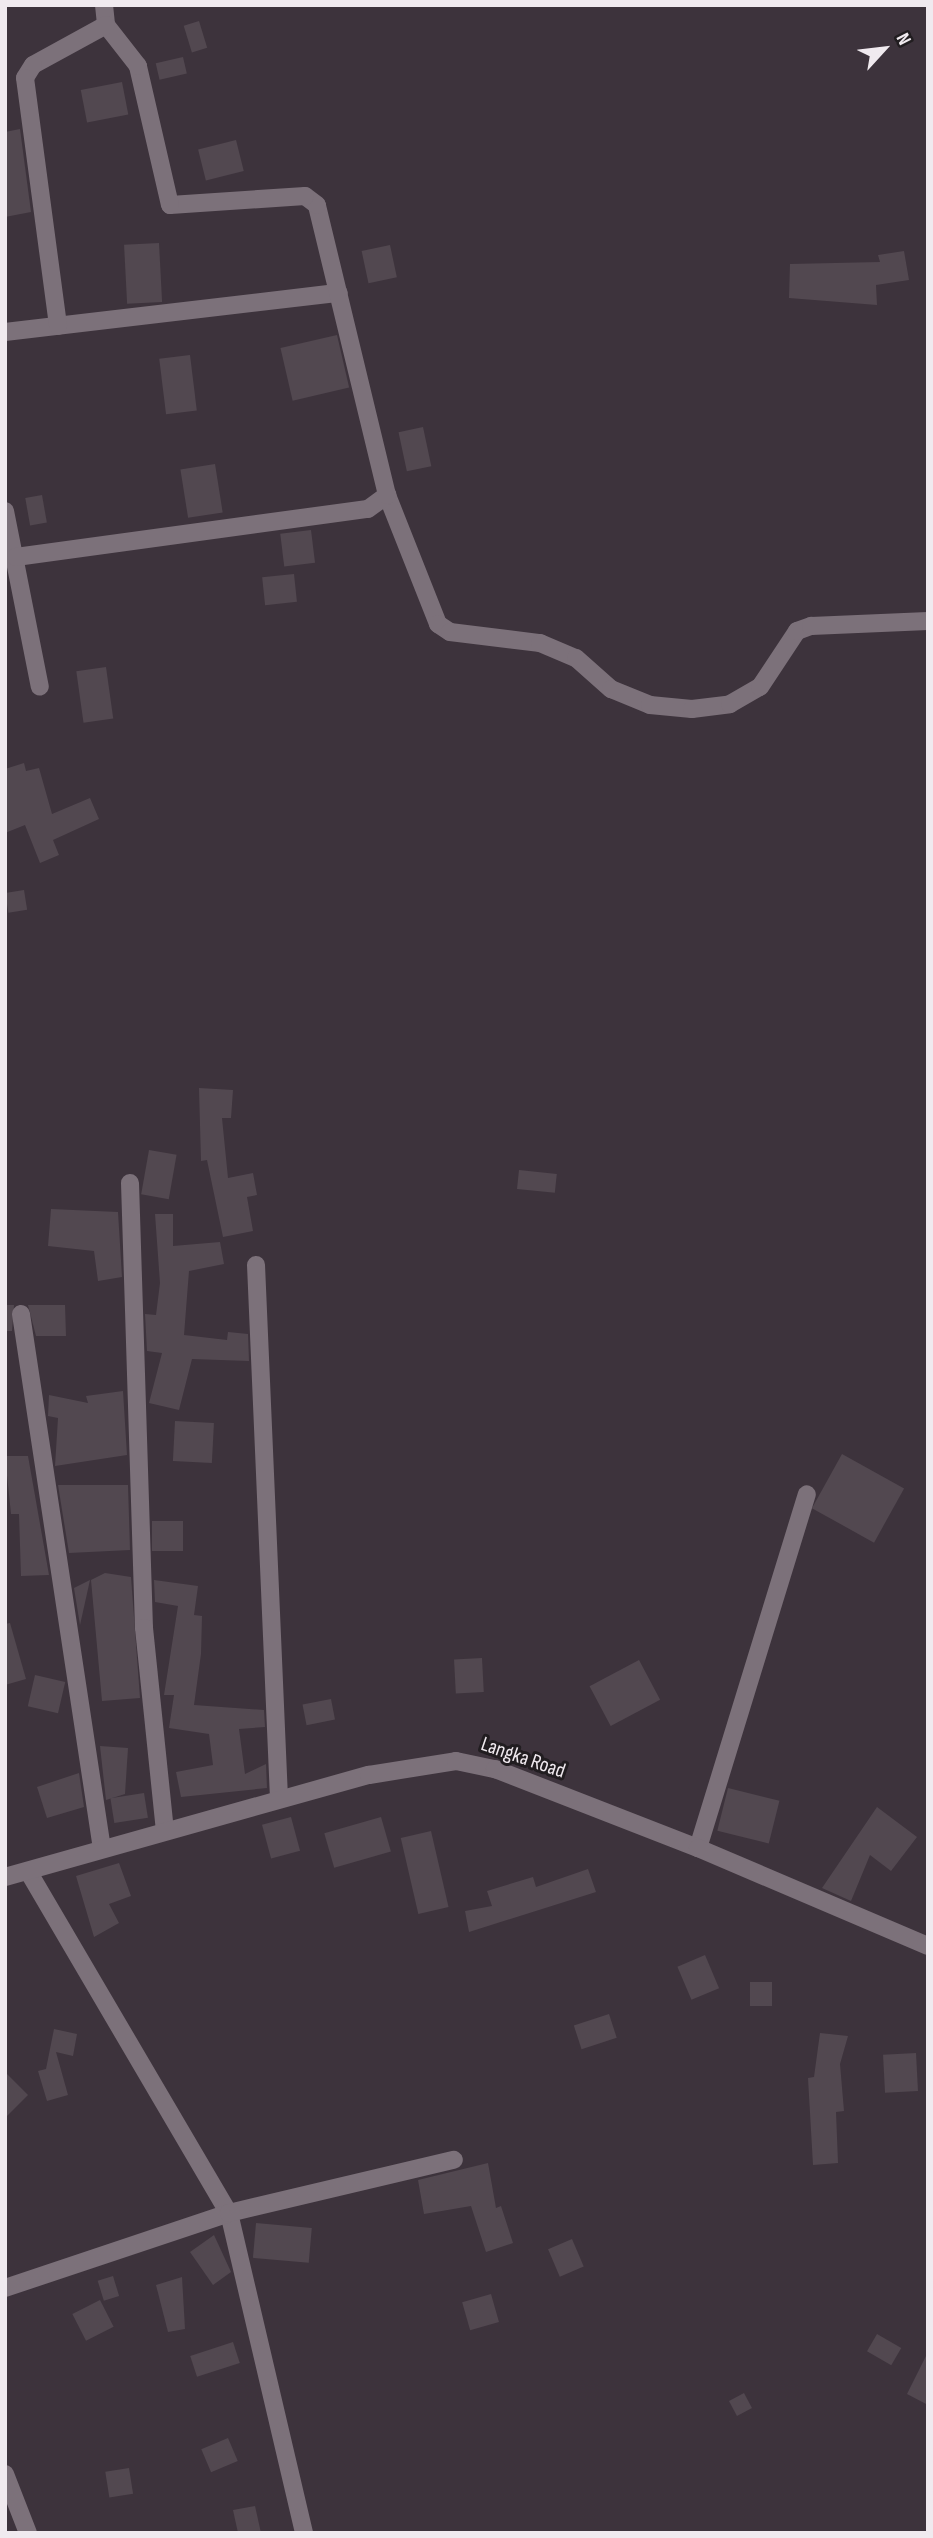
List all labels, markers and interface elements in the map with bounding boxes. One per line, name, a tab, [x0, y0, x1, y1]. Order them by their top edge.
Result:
north arrow	[849, 14, 919, 84]
text: N	[891, 29, 916, 49]
street label: Langka Road	[477, 1732, 569, 1784]

